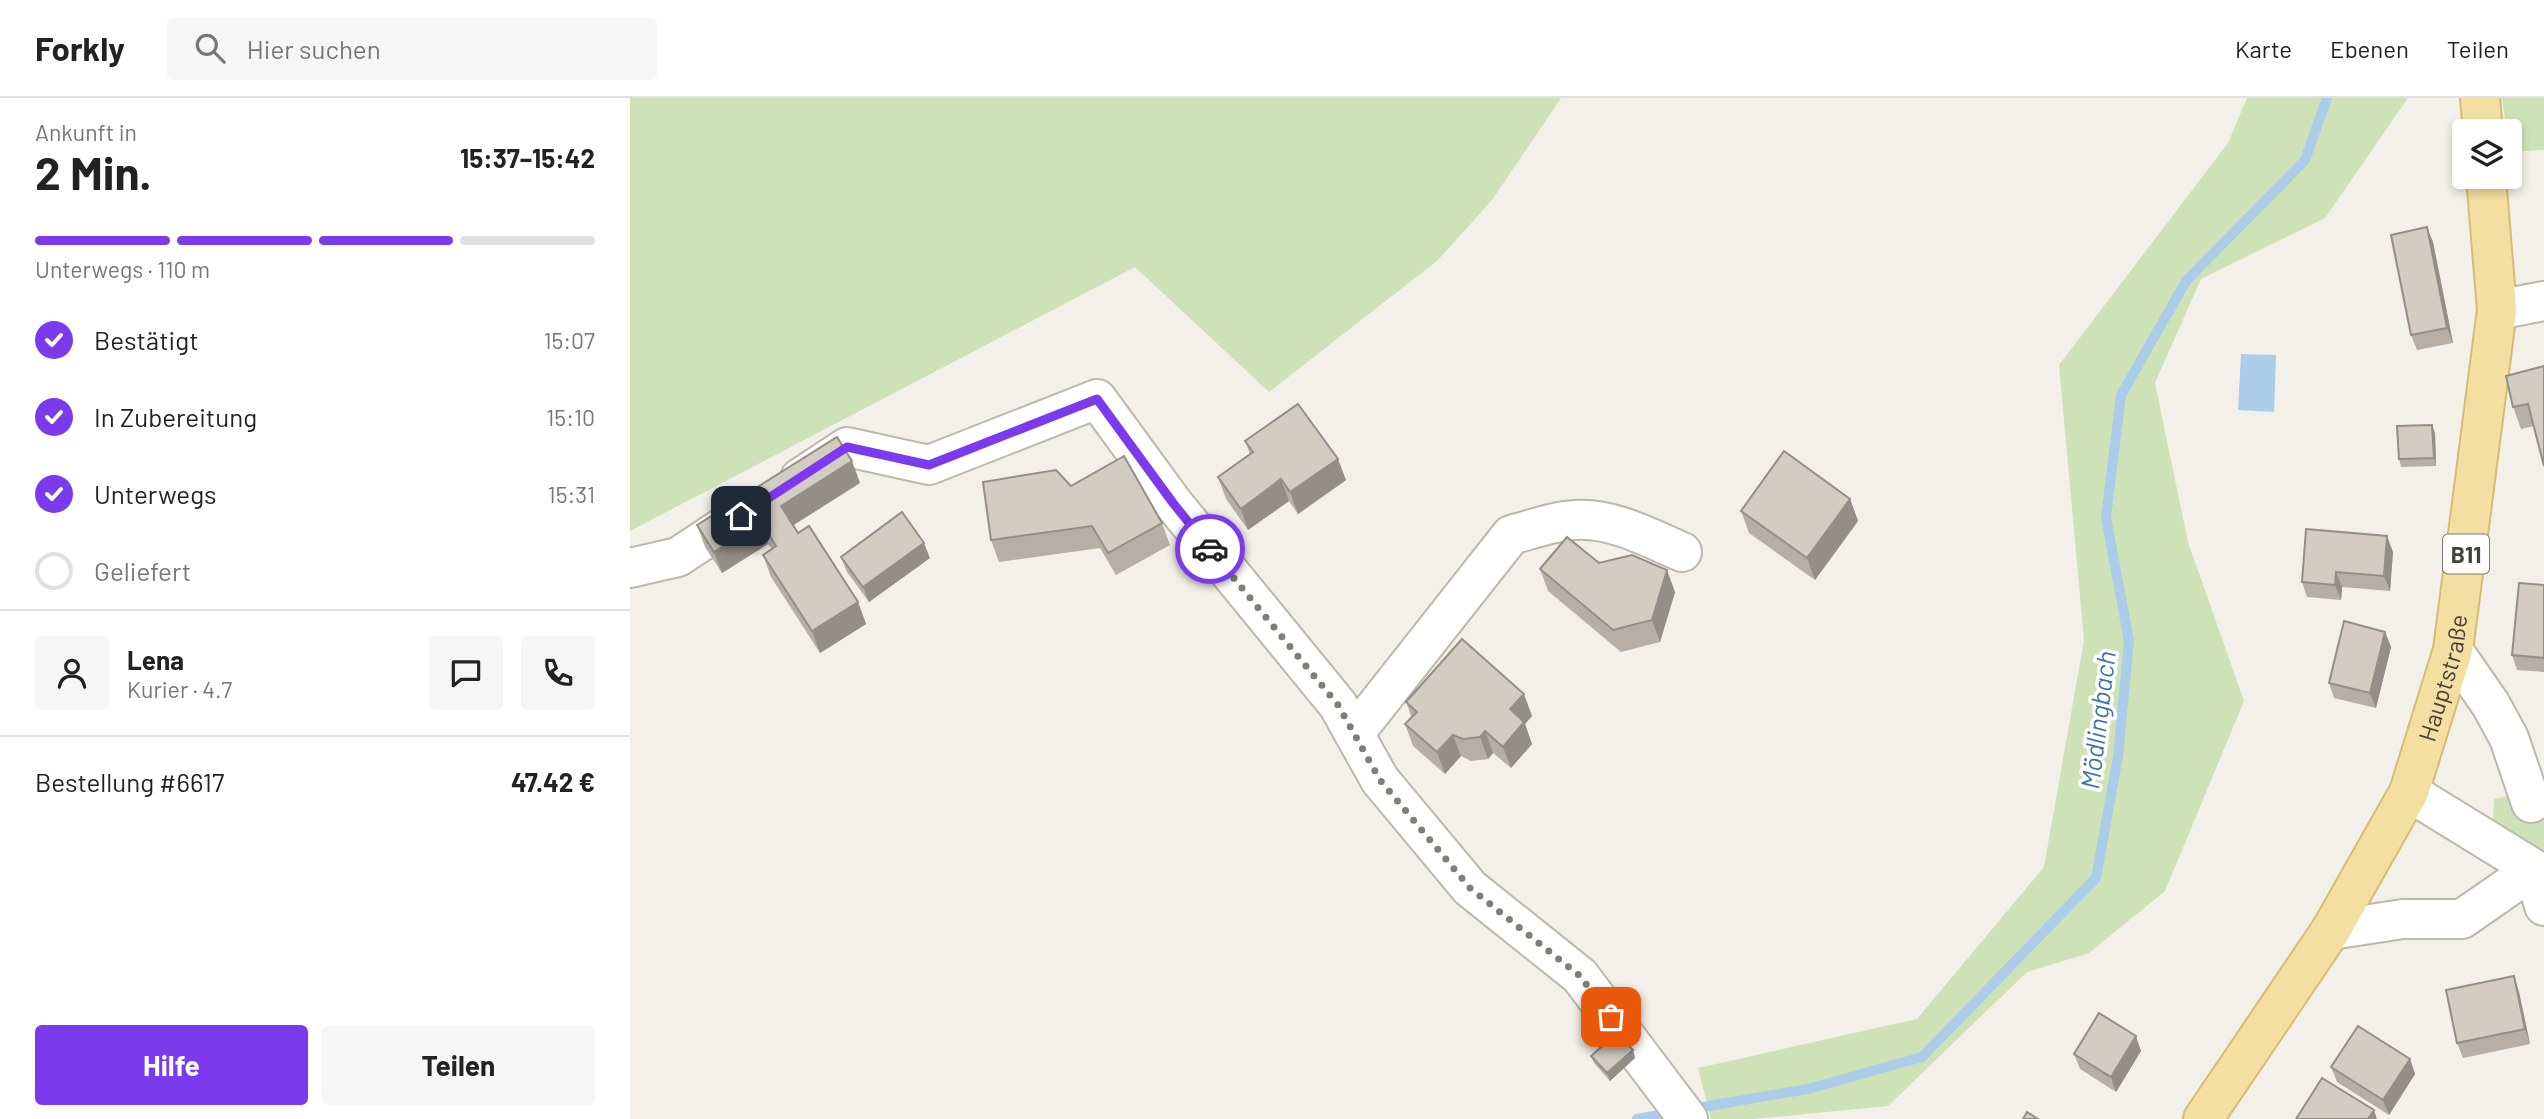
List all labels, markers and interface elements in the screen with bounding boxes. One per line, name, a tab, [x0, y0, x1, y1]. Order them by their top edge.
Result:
search box	[167, 17, 657, 80]
text: Forkly	[35, 28, 125, 68]
icon: search	[191, 29, 229, 67]
text: Hier suchen	[247, 33, 381, 64]
text: Karte	[2235, 34, 2292, 63]
text: Ebenen	[2330, 34, 2409, 63]
text: Teilen	[2447, 34, 2509, 63]
text: Ankunft in	[35, 118, 137, 146]
map controls	[2452, 119, 2522, 189]
button: layers	[2452, 119, 2522, 189]
text: 15:37–15:42	[460, 142, 595, 173]
text: 2 Min.	[35, 144, 152, 199]
text: Unterwegs · 110 m	[35, 255, 210, 283]
icon: check	[35, 321, 73, 359]
text: Bestätigt	[94, 324, 199, 355]
text: 15:07	[543, 326, 595, 354]
icon: check	[35, 398, 73, 436]
text: In Zubereitung	[94, 401, 257, 432]
text: 15:10	[546, 403, 595, 431]
icon: check	[35, 475, 73, 513]
text: Unterwegs	[94, 478, 216, 509]
text: 15:31	[548, 480, 595, 508]
pin	[711, 486, 771, 546]
icon: home	[722, 497, 760, 535]
courier	[1175, 514, 1245, 584]
icon: car	[1191, 530, 1229, 568]
road number: B11	[2443, 534, 2489, 574]
text: Geliefert	[94, 555, 191, 586]
street label: Hauptstraße	[2411, 613, 2472, 745]
button: person	[35, 636, 109, 710]
button: chat	[429, 636, 503, 710]
button: phone	[521, 636, 595, 710]
text: Lena	[127, 644, 184, 675]
water label: Mödlingbach	[2073, 649, 2121, 791]
text: Kurier · 4.7	[127, 675, 232, 703]
text: Bestellung #6617	[35, 766, 224, 797]
text: 47.42 €	[511, 766, 595, 797]
pin	[1581, 987, 1641, 1047]
icon: bag	[1592, 998, 1630, 1036]
button: Hilfe	[35, 1025, 308, 1105]
button: Teilen	[322, 1025, 595, 1105]

